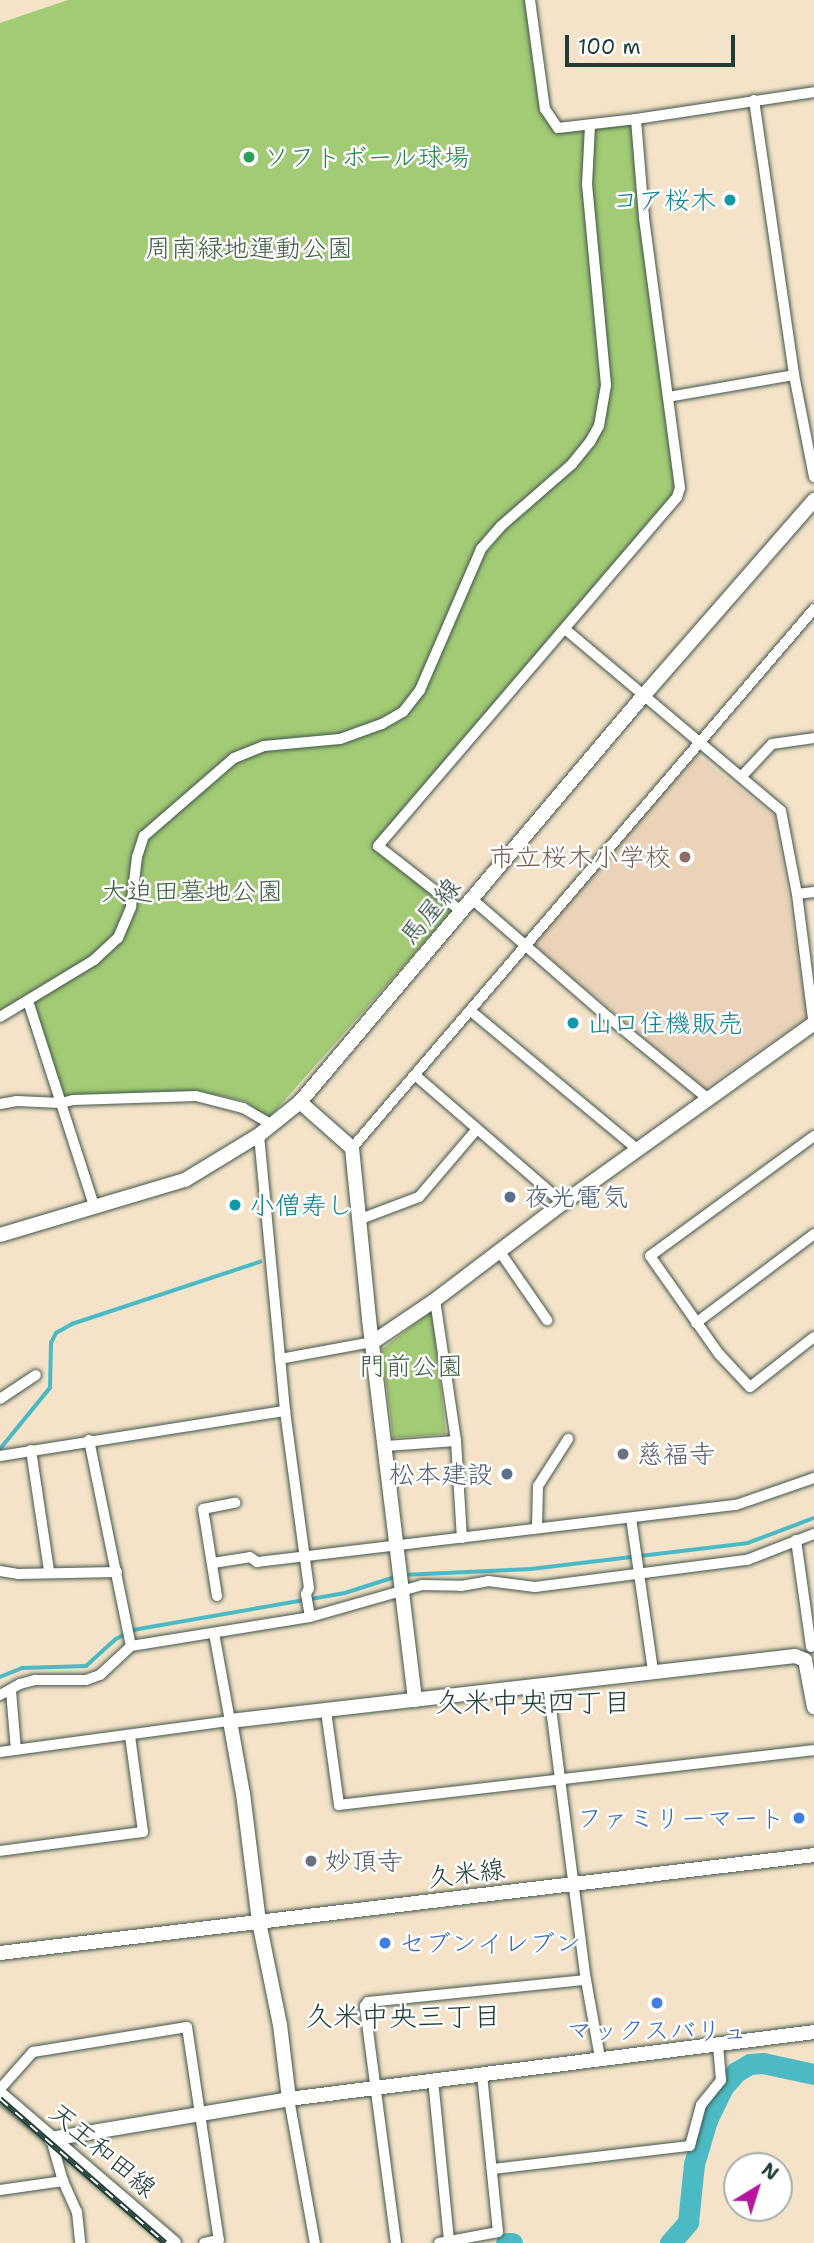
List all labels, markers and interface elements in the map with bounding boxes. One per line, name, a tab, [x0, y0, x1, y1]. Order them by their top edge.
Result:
scale bar	[569, 21, 739, 65]
text: 100 m	[578, 33, 641, 61]
place label: ソフトボール球場	[263, 141, 471, 173]
marker: ソフトボール球場	[241, 149, 257, 165]
place label: コア桜木	[612, 184, 716, 216]
marker: コア桜木	[722, 192, 738, 208]
park label: 周南緑地運動公園	[145, 232, 353, 264]
place label: 市立桜木小学校	[489, 841, 671, 873]
marker: 市立桜木小学校	[677, 849, 693, 865]
street label: 馬屋線	[393, 871, 467, 951]
park label: 大迫田墓地公園	[101, 875, 283, 907]
place label: 山口住機販売	[587, 1007, 743, 1039]
marker: 山口住機販売	[565, 1015, 581, 1031]
place label: 夜光電気	[524, 1181, 628, 1213]
place label: 小僧寿し	[249, 1189, 353, 1221]
marker: 夜光電気	[502, 1189, 518, 1205]
marker: 小僧寿し	[227, 1197, 243, 1213]
park label: 門前公園	[359, 1350, 463, 1382]
place label: 慈福寺	[637, 1438, 715, 1470]
marker: 慈福寺	[615, 1446, 631, 1462]
place label: 松本建設	[389, 1458, 493, 1490]
marker: 松本建設	[499, 1466, 515, 1482]
district label: 久米中央四丁目	[435, 1685, 631, 1719]
place label: ファミリーマート	[577, 1802, 785, 1834]
marker: ファミリーマート	[791, 1810, 807, 1826]
place label: 妙頂寺	[325, 1845, 403, 1877]
marker: 妙頂寺	[303, 1853, 319, 1869]
street label: 久米線	[425, 1853, 507, 1893]
place label: セブンイレブン	[399, 1927, 581, 1959]
marker: セブンイレブン	[377, 1935, 393, 1951]
marker: マックスバリュ	[649, 1995, 665, 2011]
district label: 久米中央三丁目	[305, 1999, 501, 2033]
place label: マックスバリュ	[566, 2014, 748, 2046]
street label: 天王和田線	[43, 2096, 163, 2204]
north arrow	[723, 2152, 793, 2222]
text: N	[756, 2157, 784, 2186]

